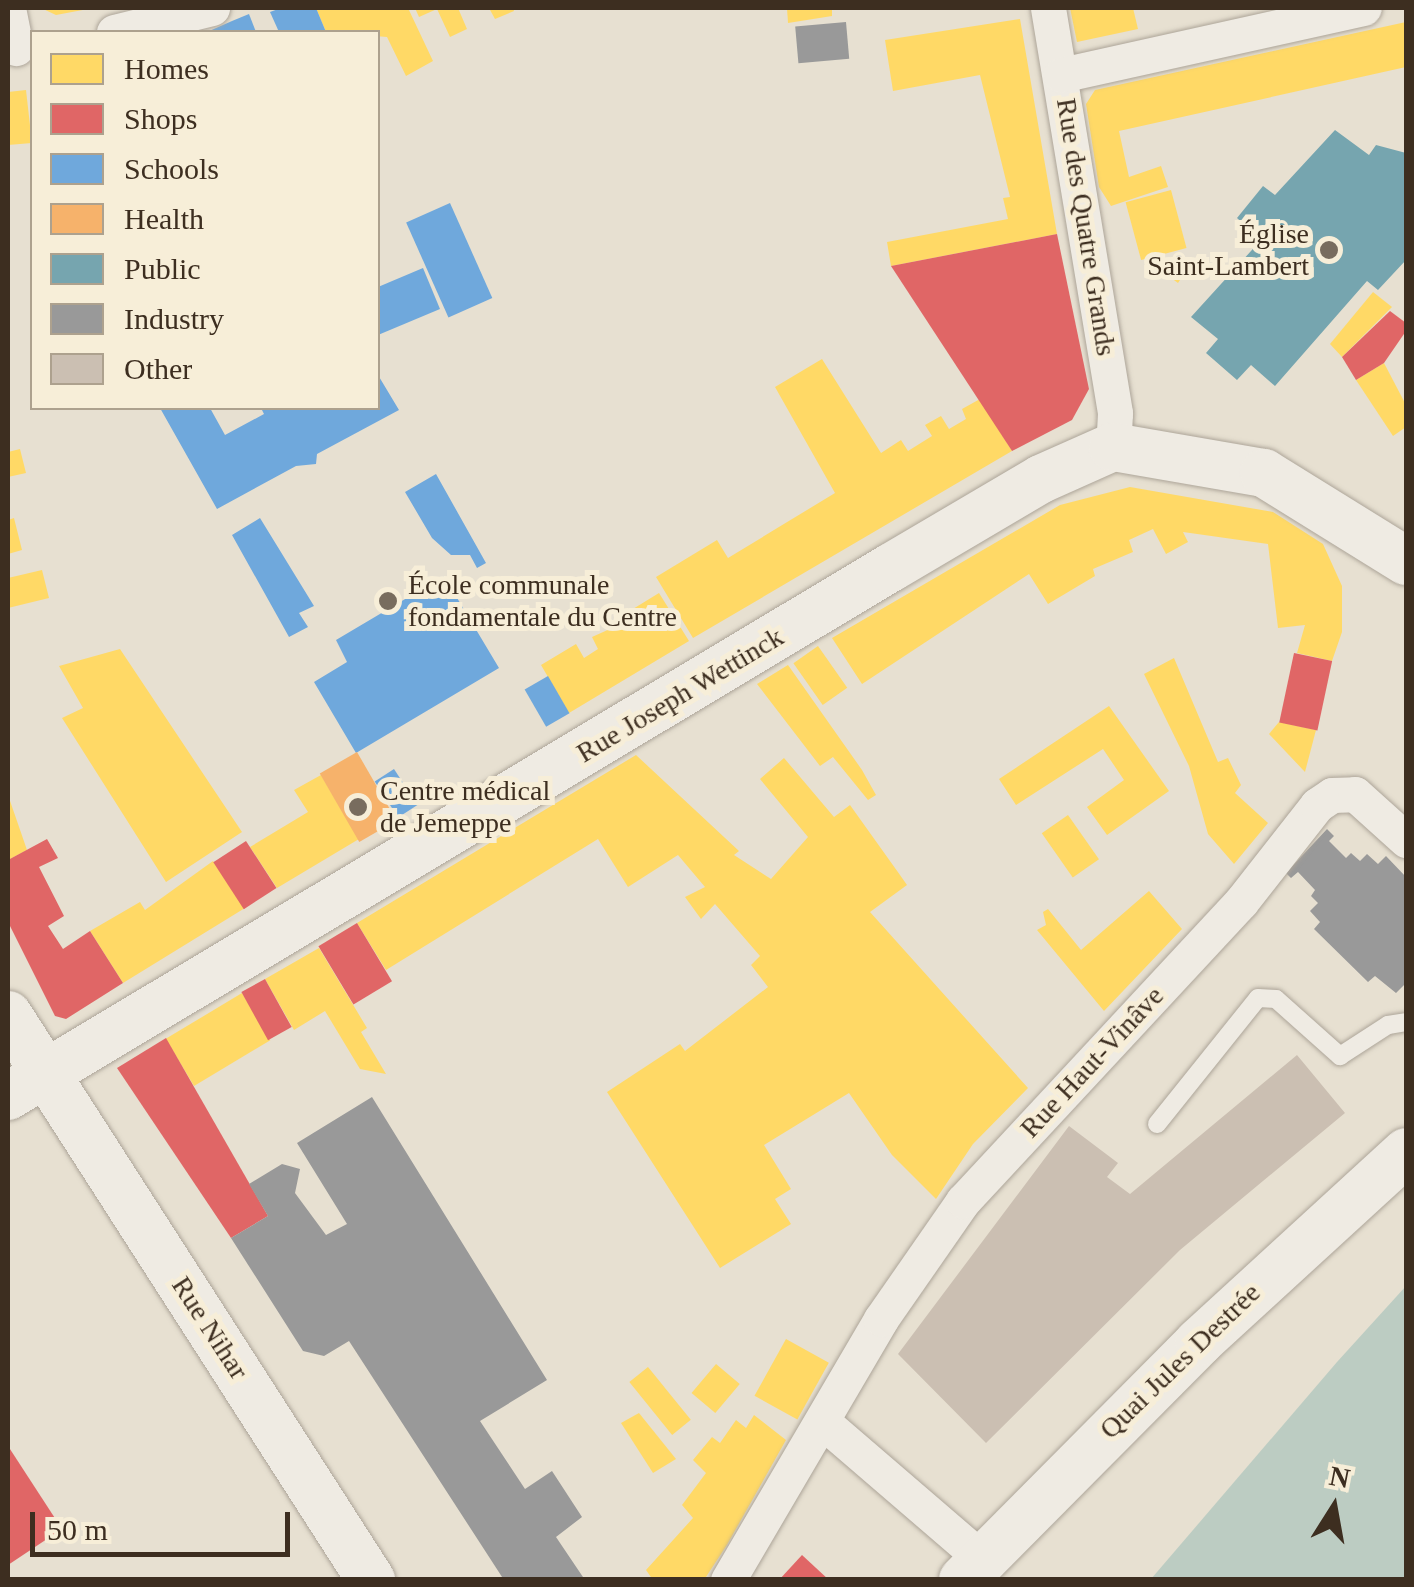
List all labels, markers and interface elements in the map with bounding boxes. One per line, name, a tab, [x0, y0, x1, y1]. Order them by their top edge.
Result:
legend	[30, 30, 380, 410]
text: Homes	[124, 52, 209, 85]
street label: Rue des Quatre Grands	[1049, 96, 1123, 358]
text: Shops	[124, 102, 197, 135]
text: Schools	[124, 152, 219, 185]
text: Health	[124, 202, 204, 235]
place label: Église Saint-Lambert	[1147, 217, 1309, 283]
marker: Église Saint-Lambert	[1318, 239, 1340, 261]
text: Public	[124, 252, 201, 285]
text: Industry	[124, 302, 224, 335]
text: Other	[124, 352, 192, 385]
place label: École communale fondamentale du Centre	[408, 568, 677, 634]
marker: École communale fondamentale du Centre	[377, 590, 399, 612]
street label: Rue Joseph Wettinck	[570, 620, 790, 770]
place label: Centre médical de Jemeppe	[380, 774, 550, 840]
marker: Centre médical de Jemeppe	[345, 794, 371, 820]
street label: Rue Haut-Vinâve	[1013, 979, 1171, 1145]
street label: Rue Nihar	[164, 1270, 256, 1386]
street label: Quai Jules Destrée	[1093, 1276, 1267, 1446]
north arrow	[1284, 1457, 1384, 1557]
text: N	[1327, 1460, 1353, 1494]
scale bar	[35, 1492, 295, 1554]
text: 50 m	[47, 1513, 108, 1546]

